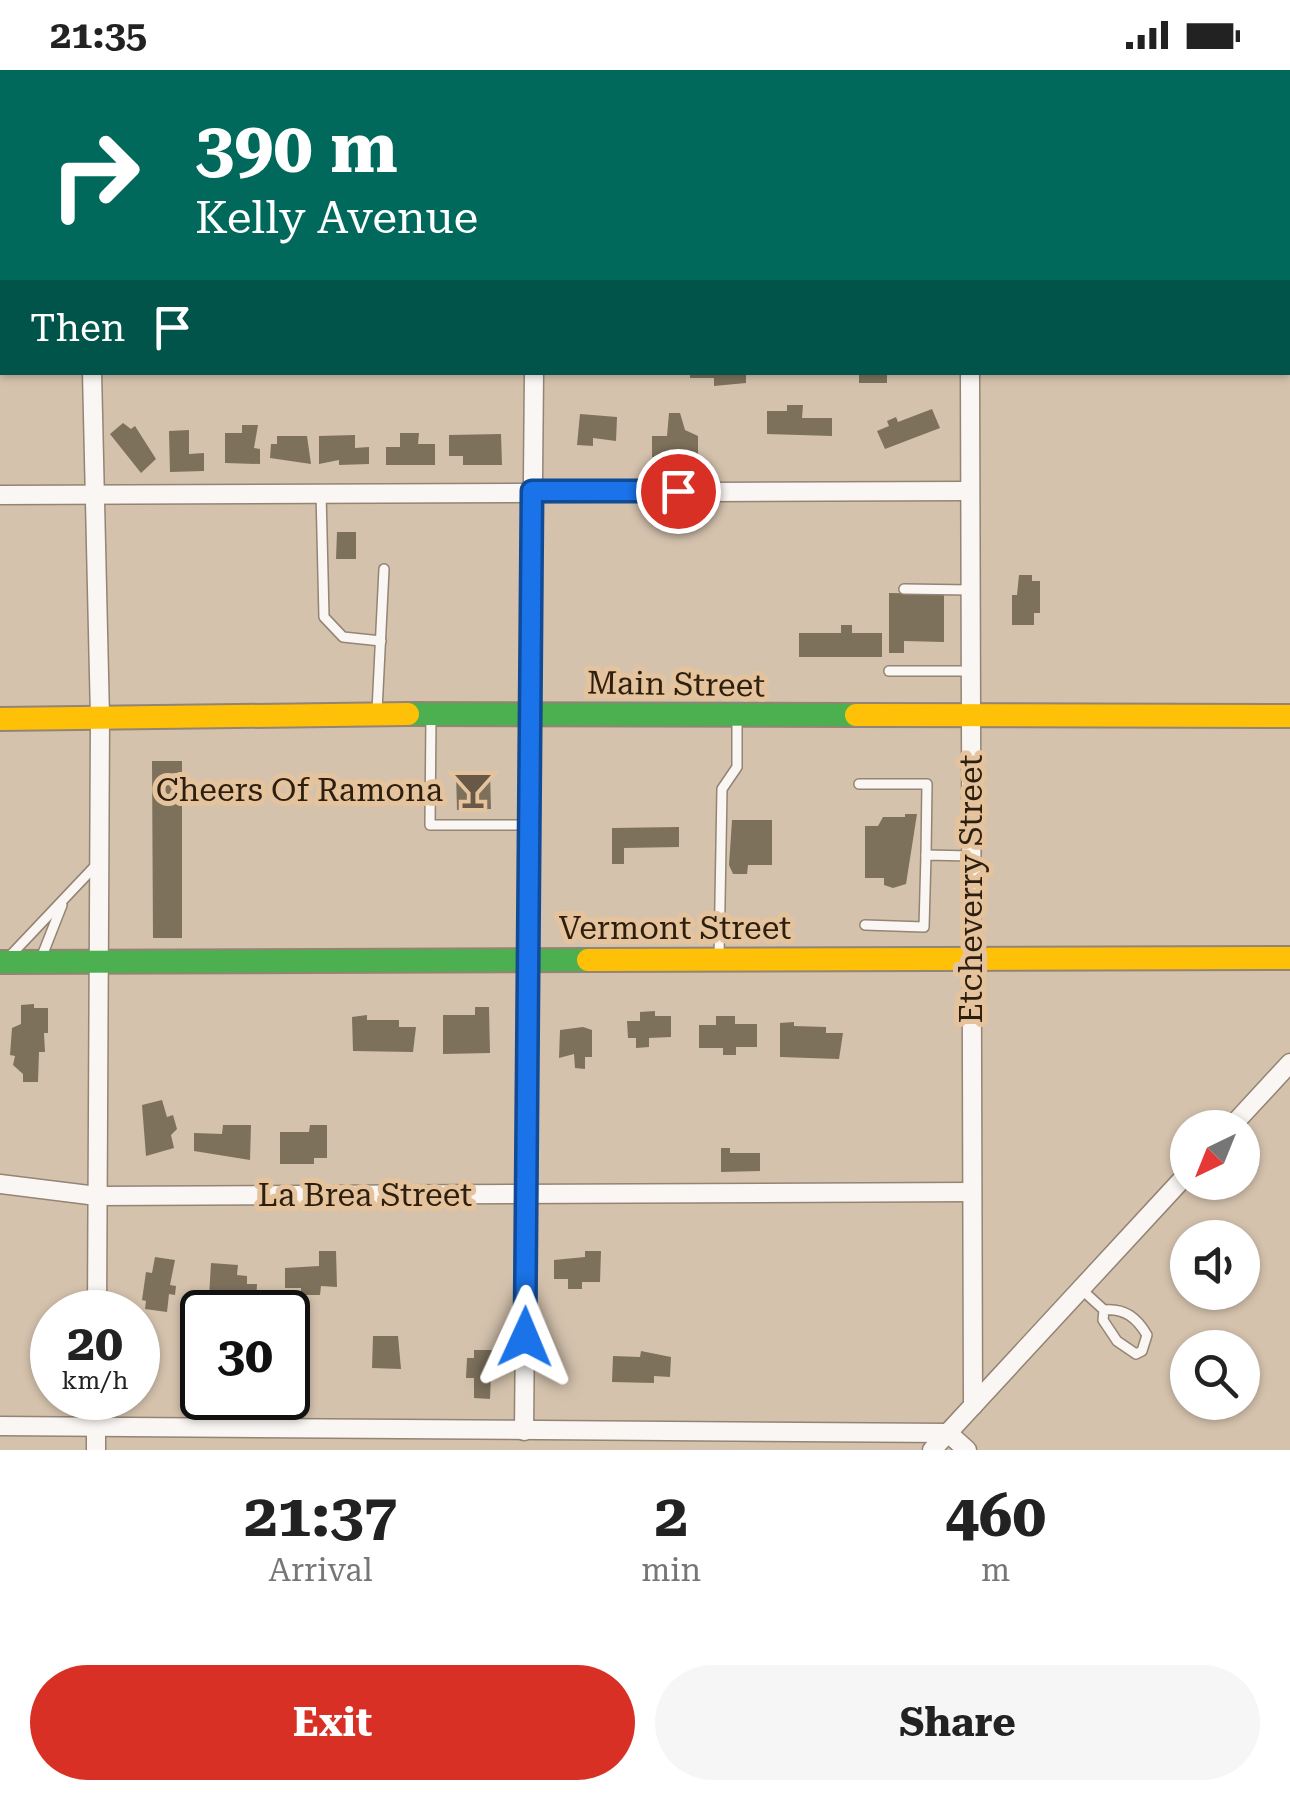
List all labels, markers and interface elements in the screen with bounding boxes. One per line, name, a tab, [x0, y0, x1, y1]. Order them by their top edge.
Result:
text: 21:35	[50, 13, 147, 57]
text: 390 m	[195, 107, 398, 189]
icon: right	[30, 110, 160, 240]
text: Kelly Avenue	[195, 191, 478, 244]
icon: arrive	[145, 300, 200, 355]
text: Then	[30, 306, 125, 350]
pin	[636, 449, 721, 534]
icon: arrive	[651, 464, 706, 519]
street label: Main Street	[587, 663, 765, 705]
street label: Etcheverry Street	[952, 754, 990, 1024]
bar icon: Cheers Of Ramona	[452, 769, 494, 811]
place label: Cheers Of Ramona	[156, 771, 443, 809]
street label: Vermont Street	[559, 909, 791, 947]
north arrow	[1170, 1110, 1260, 1200]
map controls	[1170, 1110, 1260, 1420]
street label: La Brea Street	[258, 1176, 472, 1214]
button: sound	[1170, 1220, 1260, 1310]
position arrow	[473, 1285, 577, 1389]
speed limit sign: 30	[180, 1290, 310, 1420]
text: 20	[67, 1314, 123, 1372]
button: search	[1170, 1330, 1260, 1420]
text: km/h	[62, 1366, 128, 1395]
text: 21:37	[244, 1480, 397, 1551]
text: 2	[654, 1480, 688, 1551]
text: 460	[945, 1480, 1046, 1551]
text: Arrival	[269, 1551, 373, 1589]
text: min	[641, 1551, 701, 1589]
text: m	[981, 1551, 1010, 1589]
button: Exit	[30, 1665, 635, 1780]
button: Share	[655, 1665, 1260, 1780]

